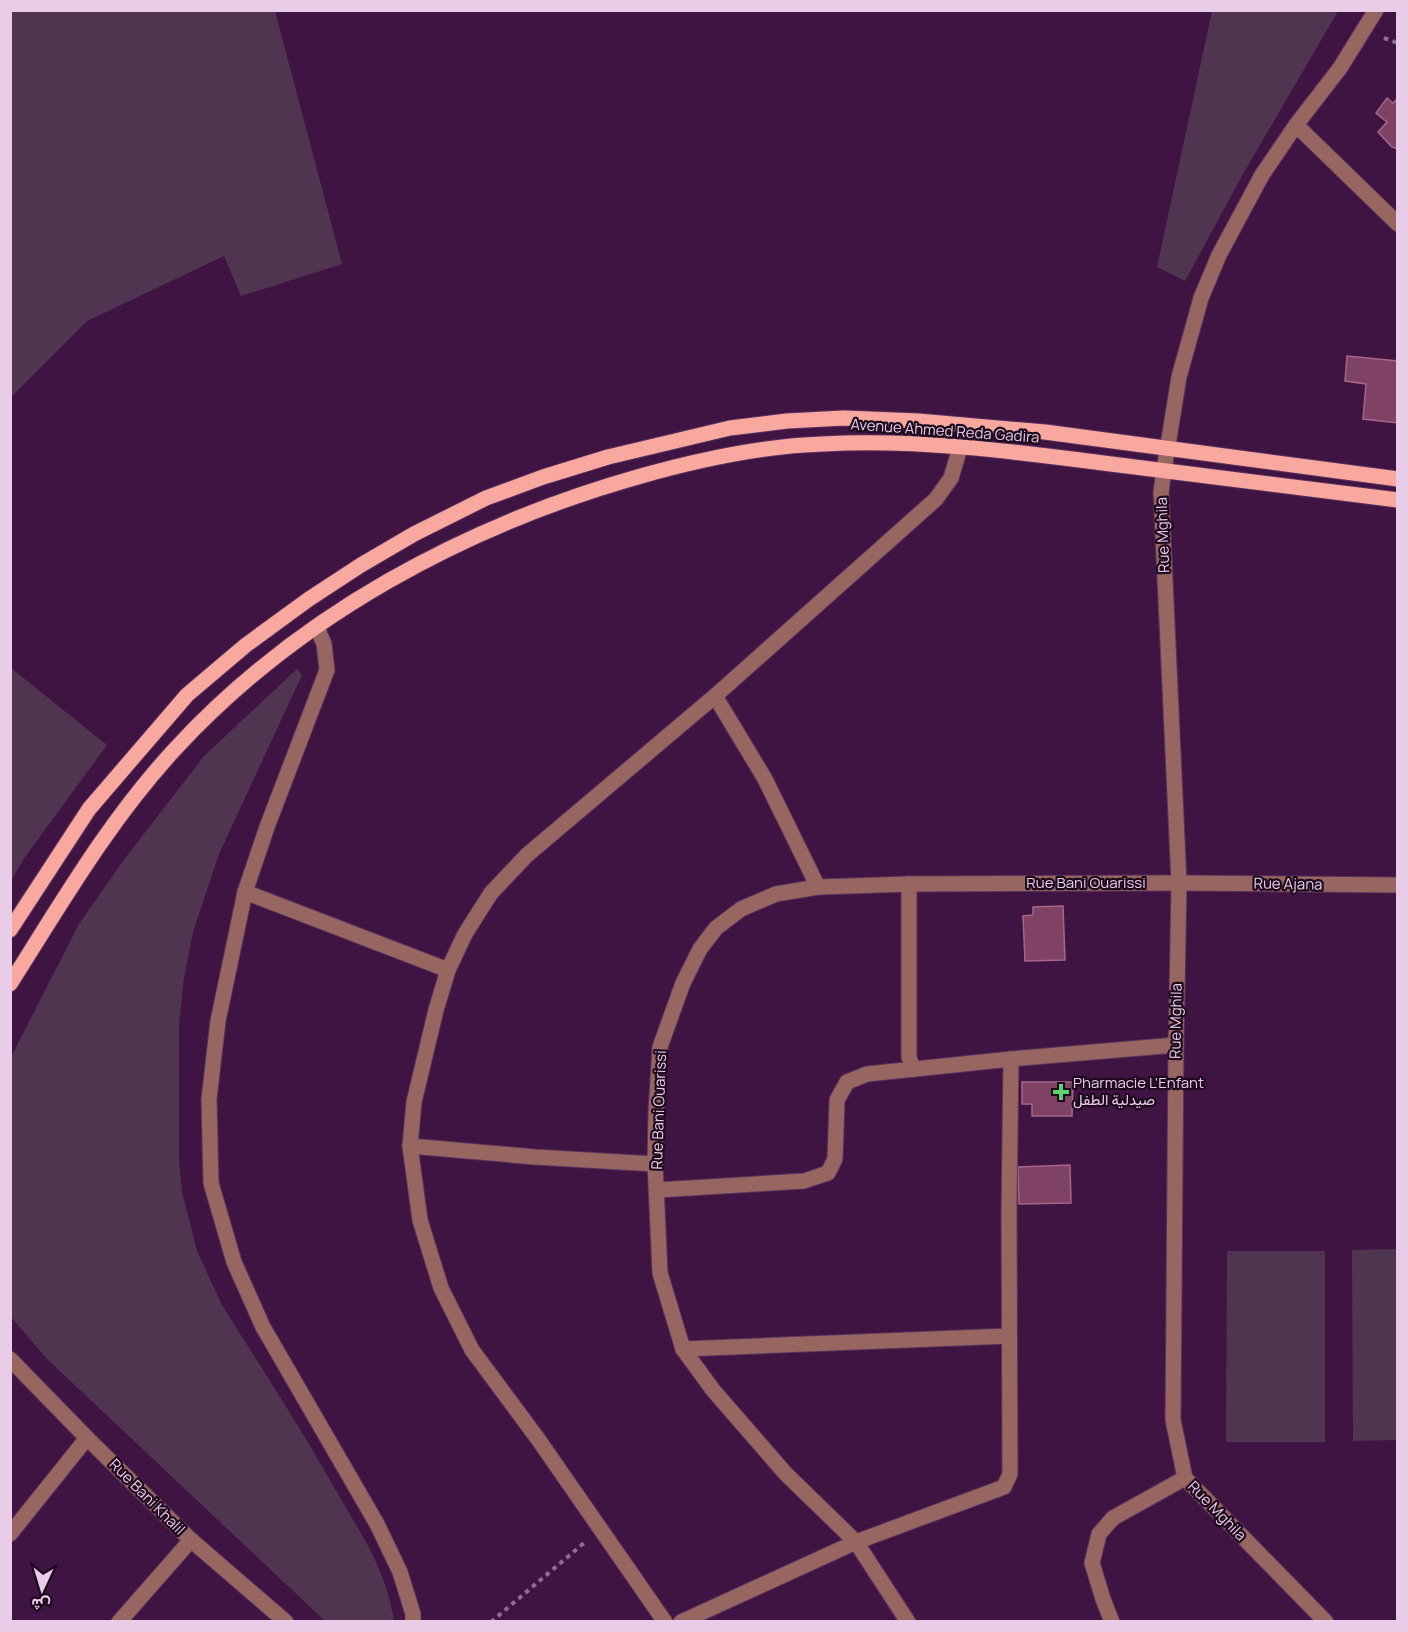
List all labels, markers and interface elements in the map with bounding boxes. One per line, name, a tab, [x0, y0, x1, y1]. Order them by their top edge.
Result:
street label: Avenue Ahmed Reda Gadira	[850, 413, 1040, 448]
street label: Rue Mghila	[1151, 497, 1174, 573]
street label: Rue Bani Ouarissi	[1026, 872, 1146, 893]
street label: Rue Ajana	[1253, 872, 1323, 895]
street label: Rue Mghila	[1164, 983, 1187, 1059]
street label: Rue Bani Ouarissi	[646, 1050, 671, 1170]
place label: Pharmacie L'Enfant صيدلية الطفل	[1073, 1072, 1204, 1110]
marker: Pharmacie L'Enfant صيدلية الطفل	[1054, 1085, 1068, 1099]
street label: Rue Bani Khalil	[105, 1454, 190, 1539]
street label: Rue Mghila	[1183, 1476, 1251, 1545]
north arrow	[12, 1560, 72, 1620]
text: ش	[31, 1593, 51, 1617]

